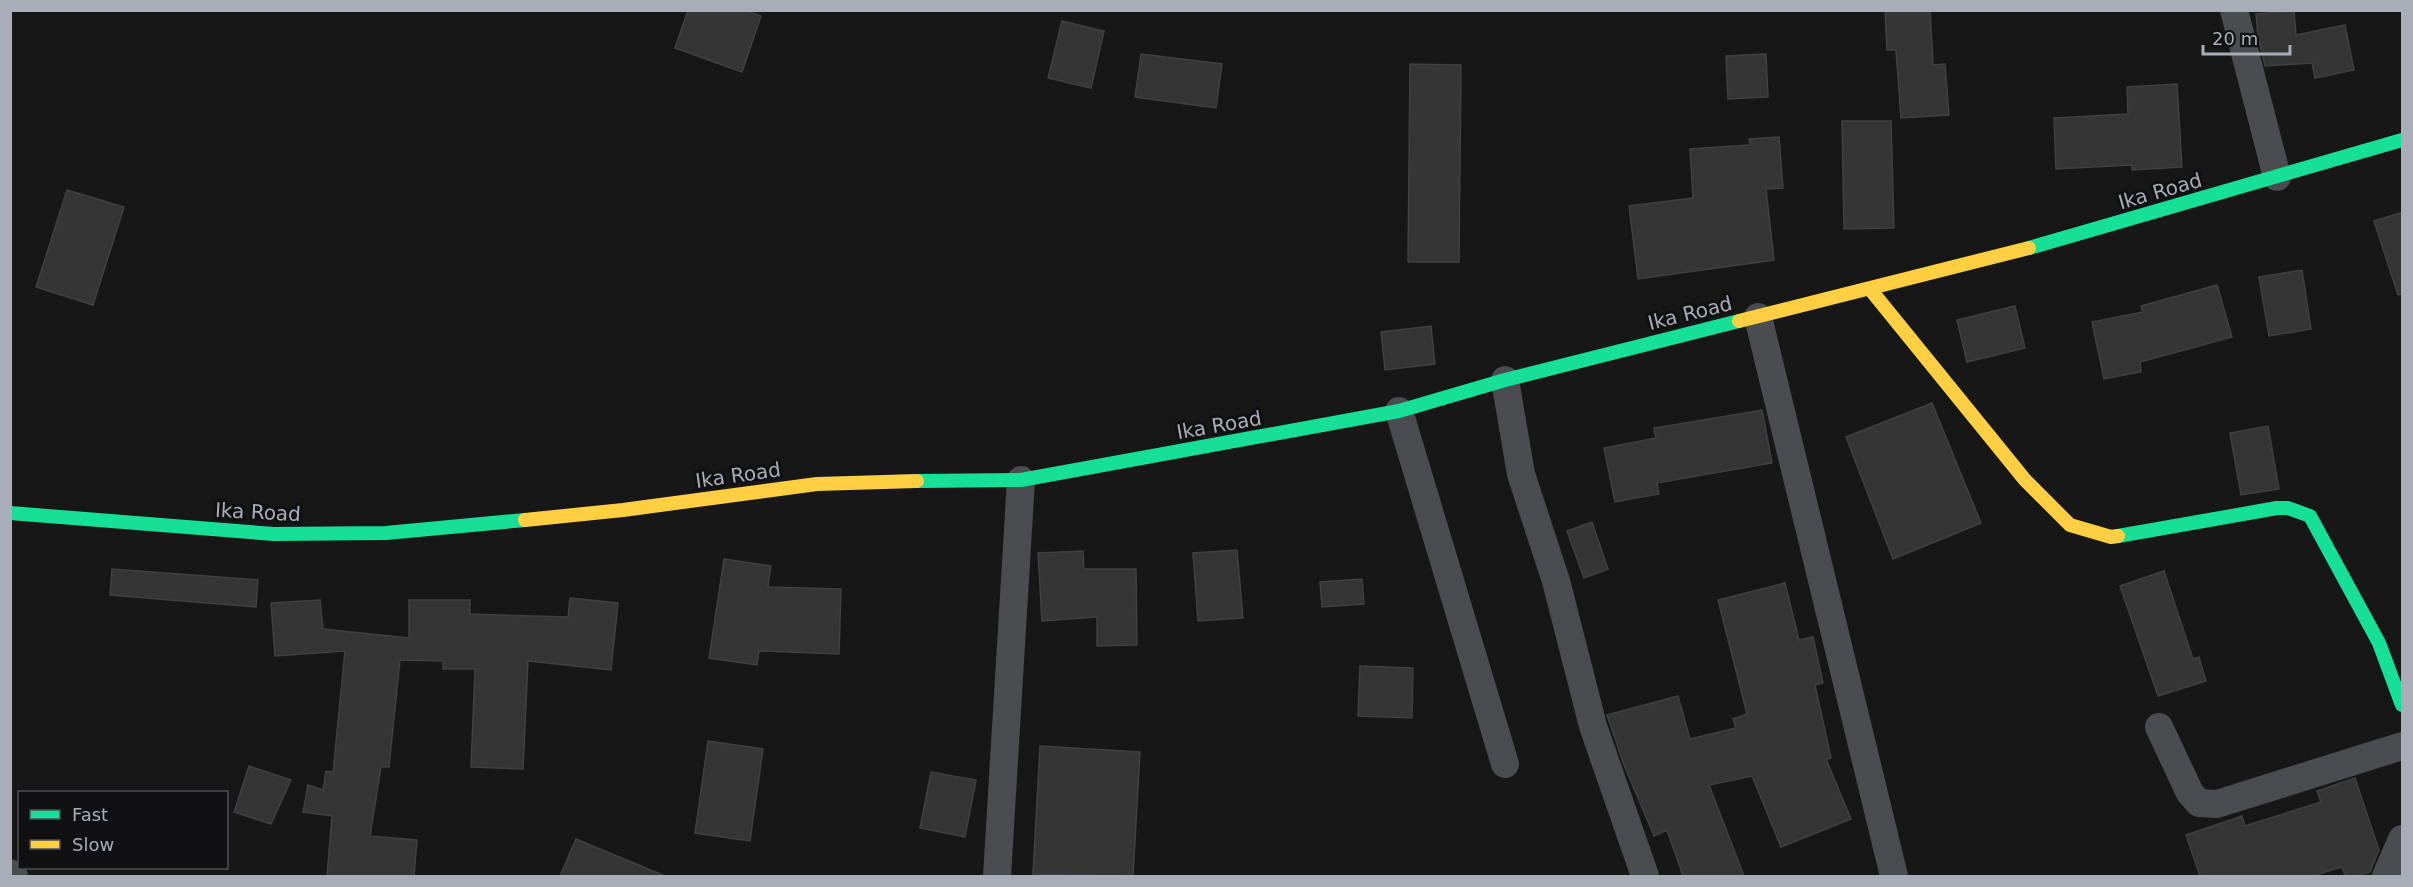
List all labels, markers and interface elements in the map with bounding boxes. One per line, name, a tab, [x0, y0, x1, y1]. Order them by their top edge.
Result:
scale bar	[2203, 18, 2290, 56]
text: 20 m	[2212, 28, 2258, 49]
street label: Ika Road	[2115, 168, 2205, 214]
street label: Ika Road	[1645, 291, 1735, 335]
street label: Ika Road	[1175, 406, 1263, 444]
street label: Ika Road	[694, 457, 782, 493]
street label: Ika Road	[214, 498, 302, 526]
legend	[18, 791, 228, 869]
text: Fast	[72, 804, 108, 825]
text: Slow	[72, 834, 114, 855]

